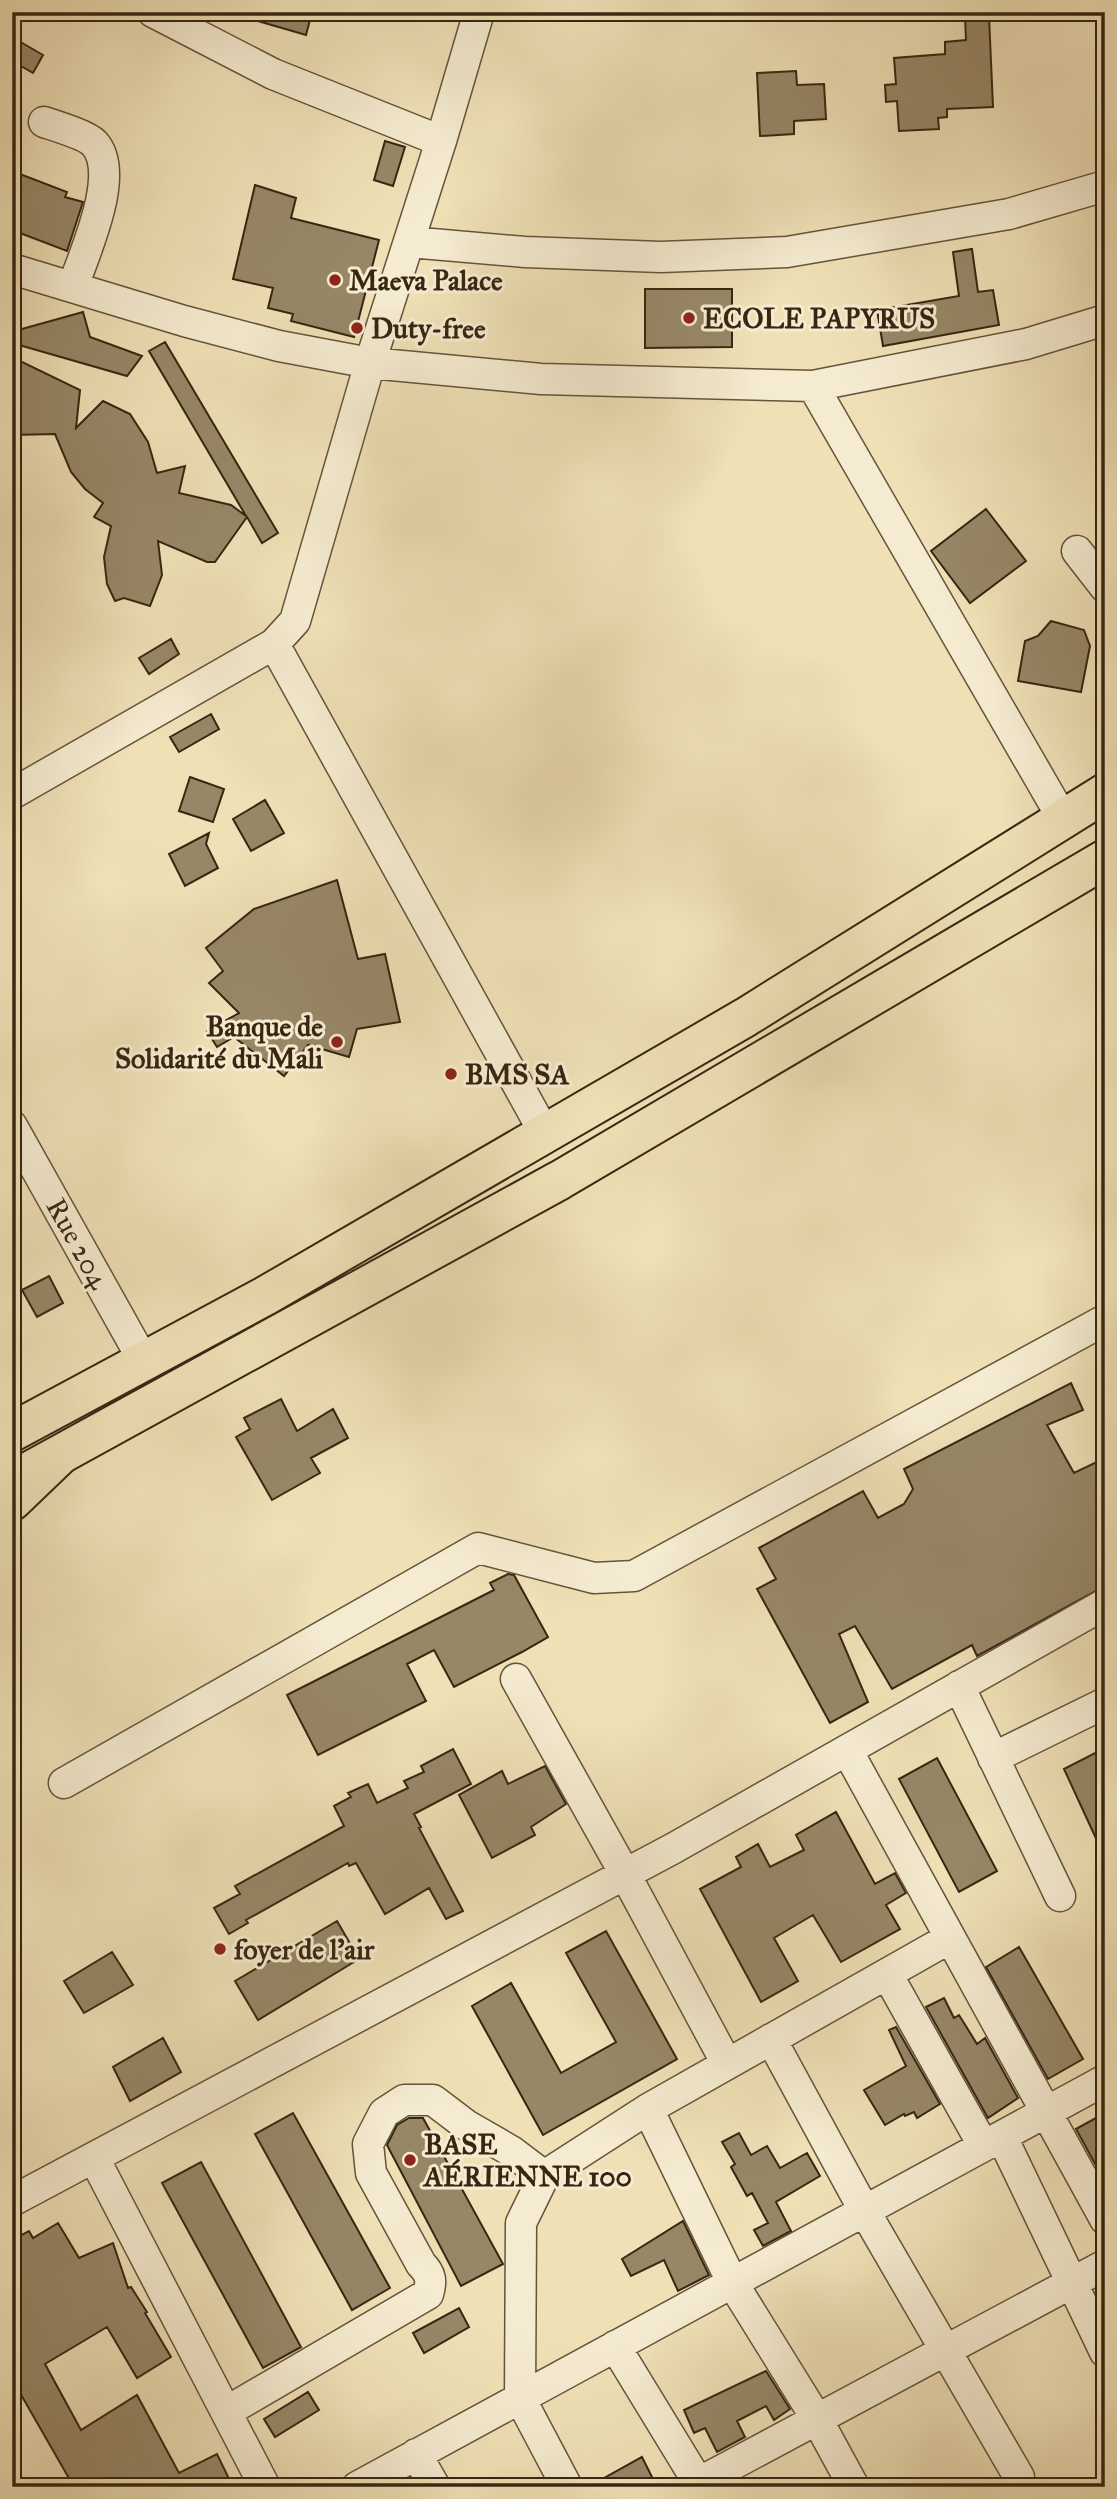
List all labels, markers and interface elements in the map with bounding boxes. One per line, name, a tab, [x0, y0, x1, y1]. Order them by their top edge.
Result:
place label: Maeva Palace	[349, 263, 503, 298]
marker: Maeva Palace	[327, 272, 343, 288]
place label: ECOLE PAPYRUS	[703, 301, 935, 336]
marker: ECOLE PAPYRUS	[681, 310, 697, 326]
place label: Duty-free	[371, 311, 486, 346]
marker: Duty-free	[349, 320, 365, 336]
place label: Banque de Solidarité du Mali	[115, 1009, 323, 1076]
marker: Banque de Solidarité du Mali	[329, 1034, 345, 1050]
place label: BMS SA	[465, 1057, 570, 1092]
marker: BMS SA	[443, 1066, 459, 1082]
street label: Rue 204	[39, 1192, 117, 1296]
place label: foyer de l'air	[233, 1932, 375, 1967]
marker: foyer de l'air	[212, 1941, 228, 1957]
place label: BASE AÉRIENNE 100	[422, 2127, 632, 2194]
marker: BASE AÉRIENNE 100	[402, 2152, 418, 2168]

